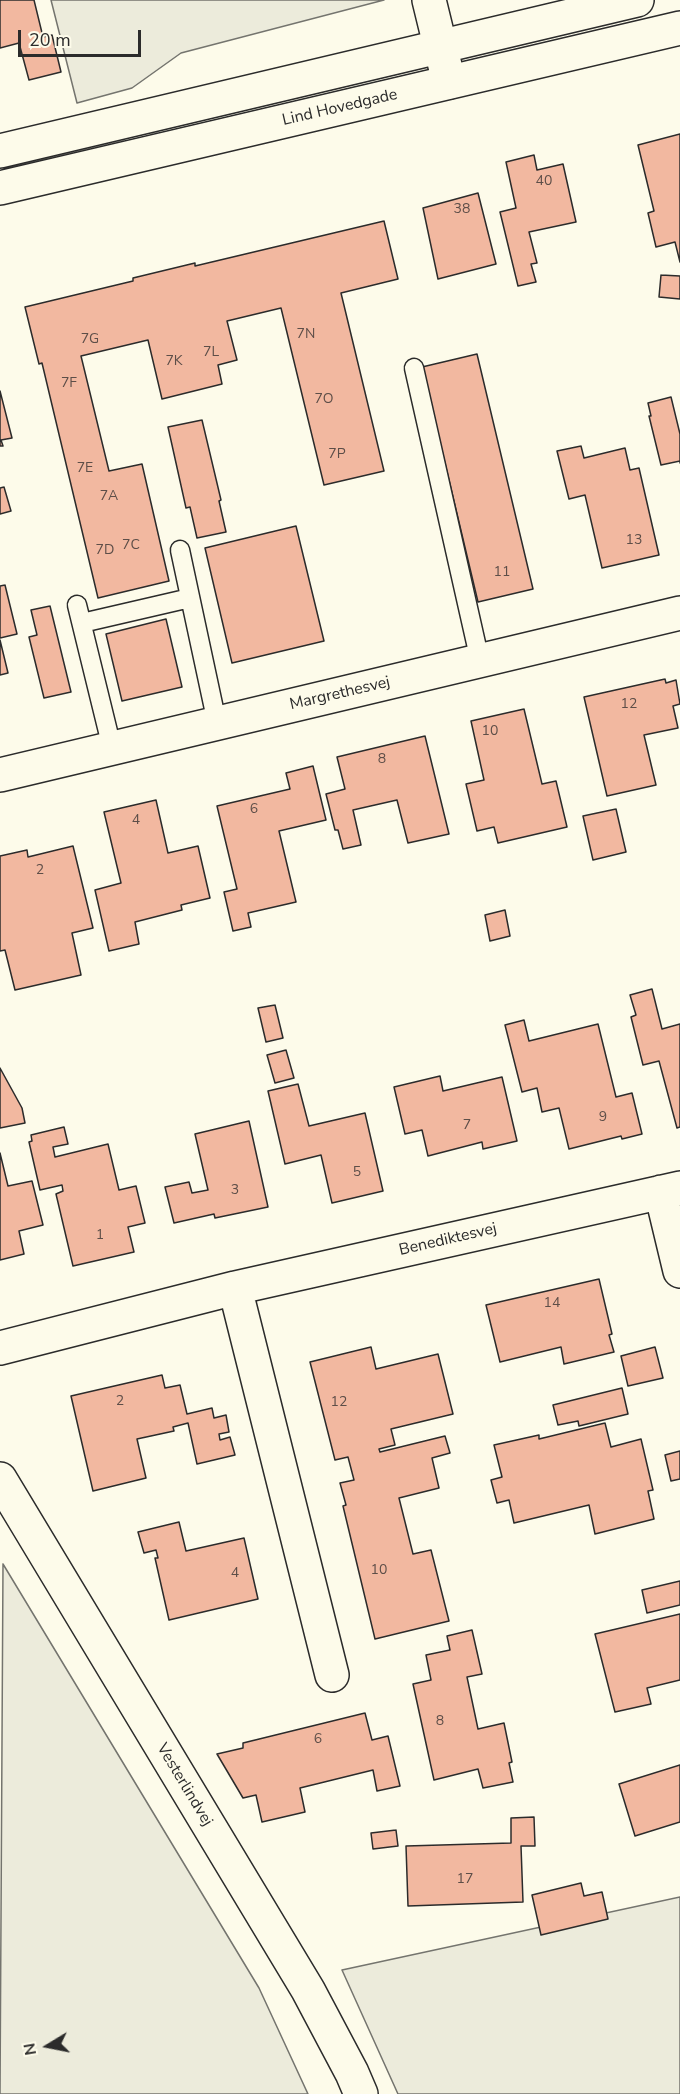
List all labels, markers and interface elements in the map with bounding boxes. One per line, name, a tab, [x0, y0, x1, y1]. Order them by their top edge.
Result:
scale bar	[21, 18, 144, 56]
text: 20 m	[29, 28, 71, 52]
street label: Lind Hovedgade	[281, 85, 399, 131]
house number: 40	[536, 174, 552, 190]
house number: 38	[454, 202, 470, 218]
house number: 7N	[297, 327, 315, 343]
house number: 7G	[81, 332, 99, 348]
house number: 7L	[203, 345, 219, 361]
house number: 7K	[165, 354, 183, 370]
house number: 7F	[61, 376, 77, 392]
house number: 7O	[314, 392, 334, 408]
house number: 7P	[328, 447, 346, 463]
house number: 7E	[77, 461, 93, 477]
house number: 7A	[100, 489, 118, 505]
house number: 13	[626, 533, 642, 549]
house number: 7C	[122, 538, 140, 554]
house number: 7D	[96, 543, 114, 559]
house number: 11	[494, 565, 510, 581]
street label: Margrethesvej	[288, 673, 392, 715]
house number: 12	[621, 697, 637, 713]
house number: 10	[482, 724, 498, 740]
house number: 8	[378, 752, 386, 768]
house number: 6	[250, 802, 258, 818]
house number: 4	[132, 813, 140, 829]
house number: 2	[36, 863, 44, 879]
house number: 9	[599, 1110, 607, 1126]
house number: 7	[463, 1118, 471, 1134]
house number: 5	[353, 1165, 361, 1181]
house number: 3	[231, 1183, 239, 1199]
street label: Benediktesvej	[397, 1219, 499, 1261]
house number: 1	[96, 1228, 104, 1244]
house number: 14	[544, 1296, 560, 1312]
house number: 2	[116, 1394, 124, 1410]
house number: 12	[331, 1395, 347, 1411]
house number: 10	[371, 1563, 387, 1579]
house number: 4	[231, 1566, 239, 1582]
house number: 8	[436, 1714, 444, 1730]
house number: 6	[314, 1732, 322, 1748]
street label: Vesterlindvej	[152, 1740, 216, 1830]
house number: 17	[457, 1872, 473, 1888]
north arrow	[18, 2016, 78, 2076]
text: N	[18, 2041, 42, 2057]

